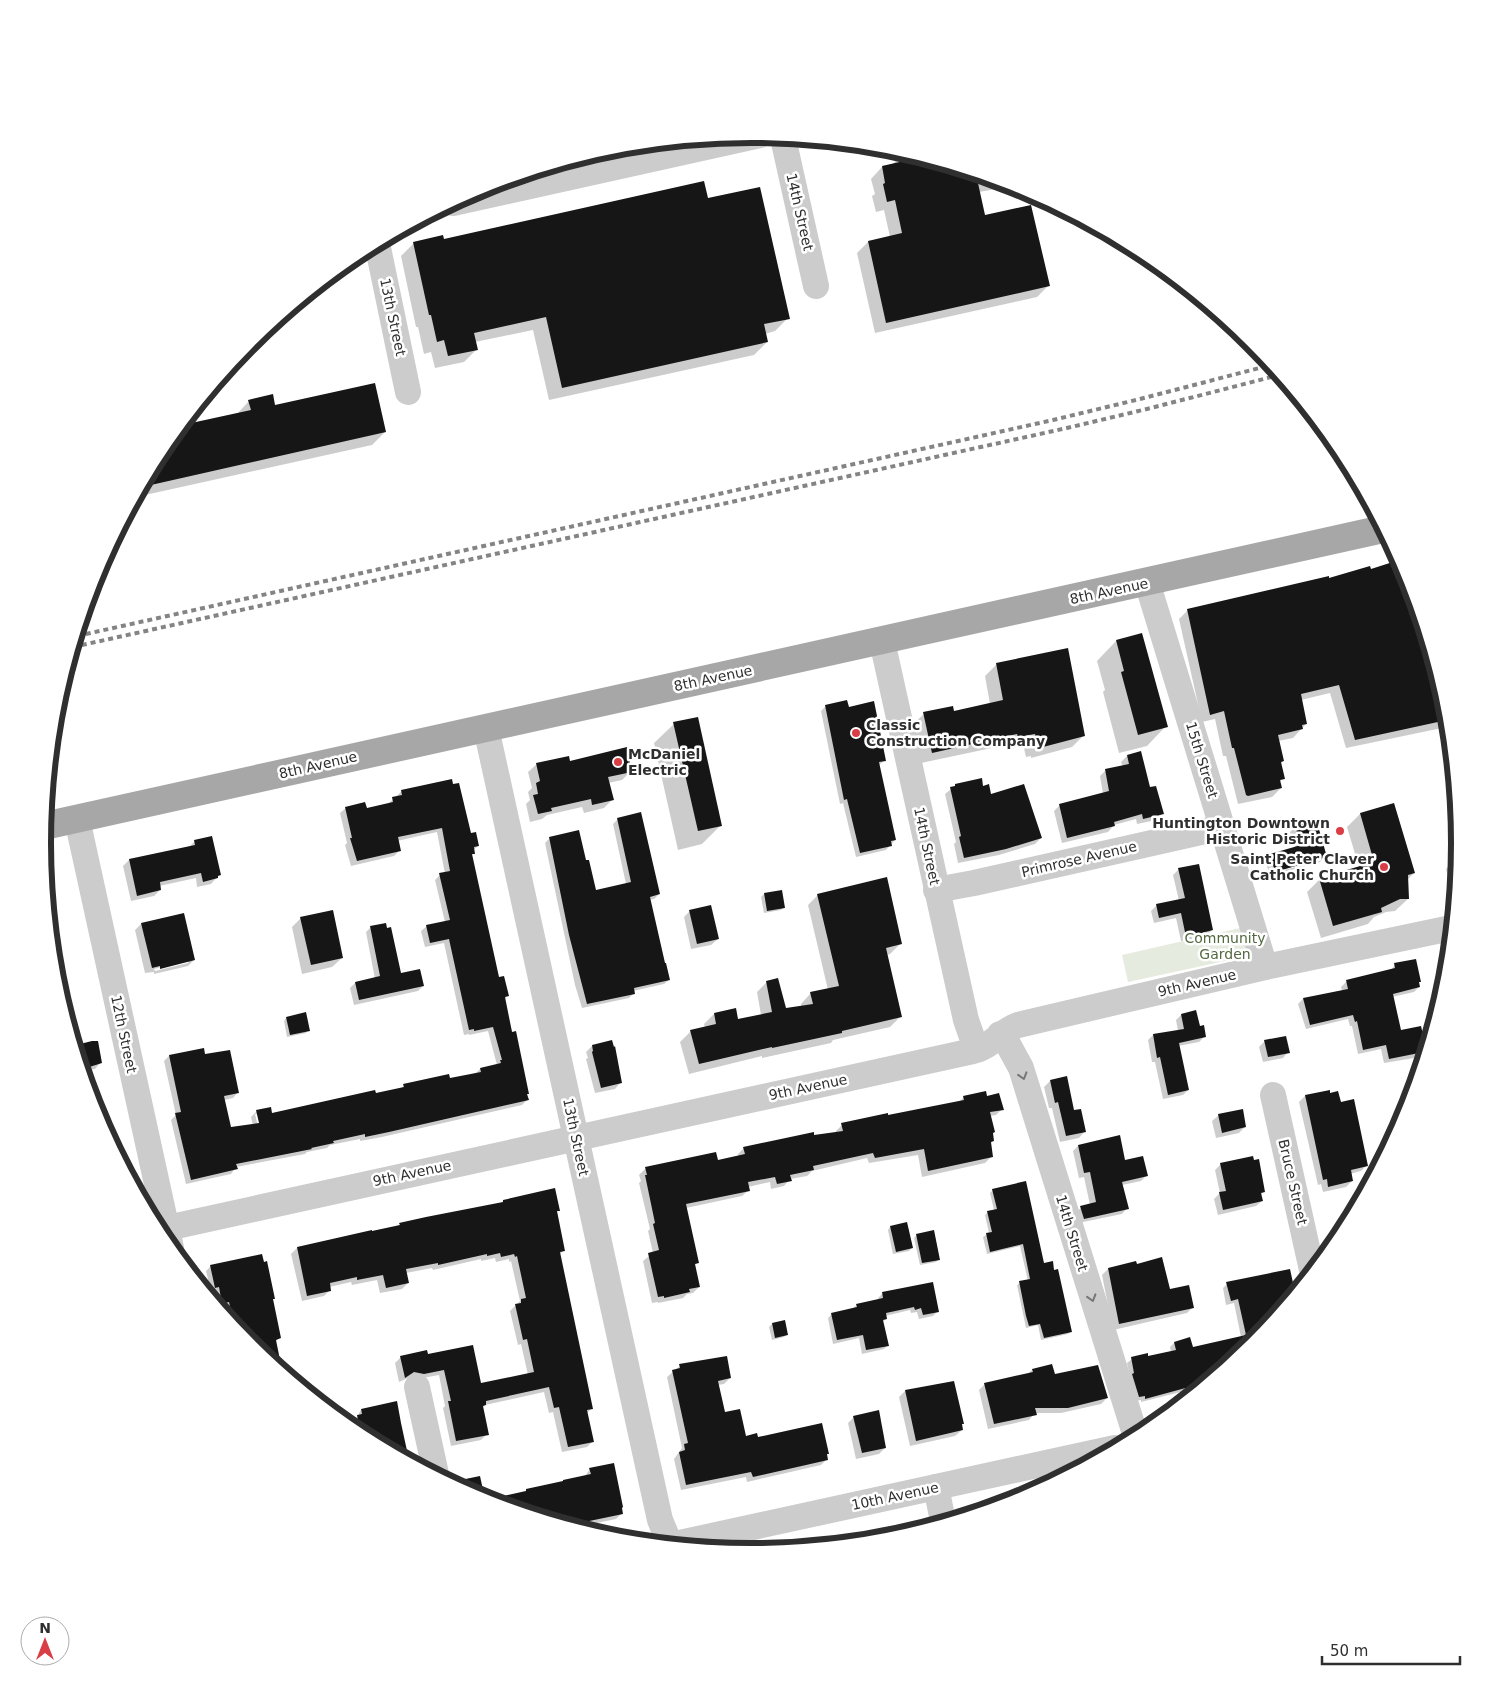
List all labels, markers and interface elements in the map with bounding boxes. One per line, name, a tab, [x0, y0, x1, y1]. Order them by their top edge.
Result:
street label: 14th Street	[783, 172, 817, 253]
street label: 13th Street	[377, 277, 409, 358]
street label: 8th Avenue	[1068, 575, 1150, 607]
street label: 8th Avenue	[672, 662, 754, 694]
place label: Classic Construction Company	[866, 717, 1045, 749]
street label: 15th Street	[1183, 720, 1221, 801]
marker: Classic Construction Company	[850, 727, 862, 739]
place label: McDaniel Electric	[628, 746, 700, 778]
street label: 8th Avenue	[277, 748, 359, 782]
marker: McDaniel Electric	[612, 756, 624, 768]
street label: 14th Street	[911, 806, 943, 887]
place label: Huntington Downtown Historic District	[1152, 815, 1330, 847]
marker: Huntington Downtown Historic District	[1334, 825, 1346, 837]
street label: Primrose Avenue	[1020, 838, 1138, 880]
place label: Saint Peter Claver Catholic Church	[1230, 851, 1374, 883]
marker: Saint Peter Claver Catholic Church	[1378, 861, 1390, 873]
park label: Community Garden	[1184, 930, 1266, 962]
street label: 9th Avenue	[1156, 966, 1238, 1000]
street label: 12th Street	[108, 994, 140, 1075]
street label: 9th Avenue	[767, 1071, 849, 1103]
one-way arrow	[1018, 1072, 1028, 1080]
street label: 13th Street	[560, 1097, 592, 1178]
street label: Bruce Street	[1275, 1138, 1311, 1227]
street label: 9th Avenue	[371, 1157, 453, 1189]
street label: 14th Street	[1053, 1193, 1091, 1274]
one-way arrow	[1086, 1294, 1096, 1302]
street label: 10th Avenue	[850, 1479, 940, 1513]
north arrow	[20, 1616, 70, 1666]
text: N	[39, 1620, 51, 1636]
scale bar	[1322, 1634, 1460, 1666]
text: 50 m	[1330, 1642, 1368, 1660]

